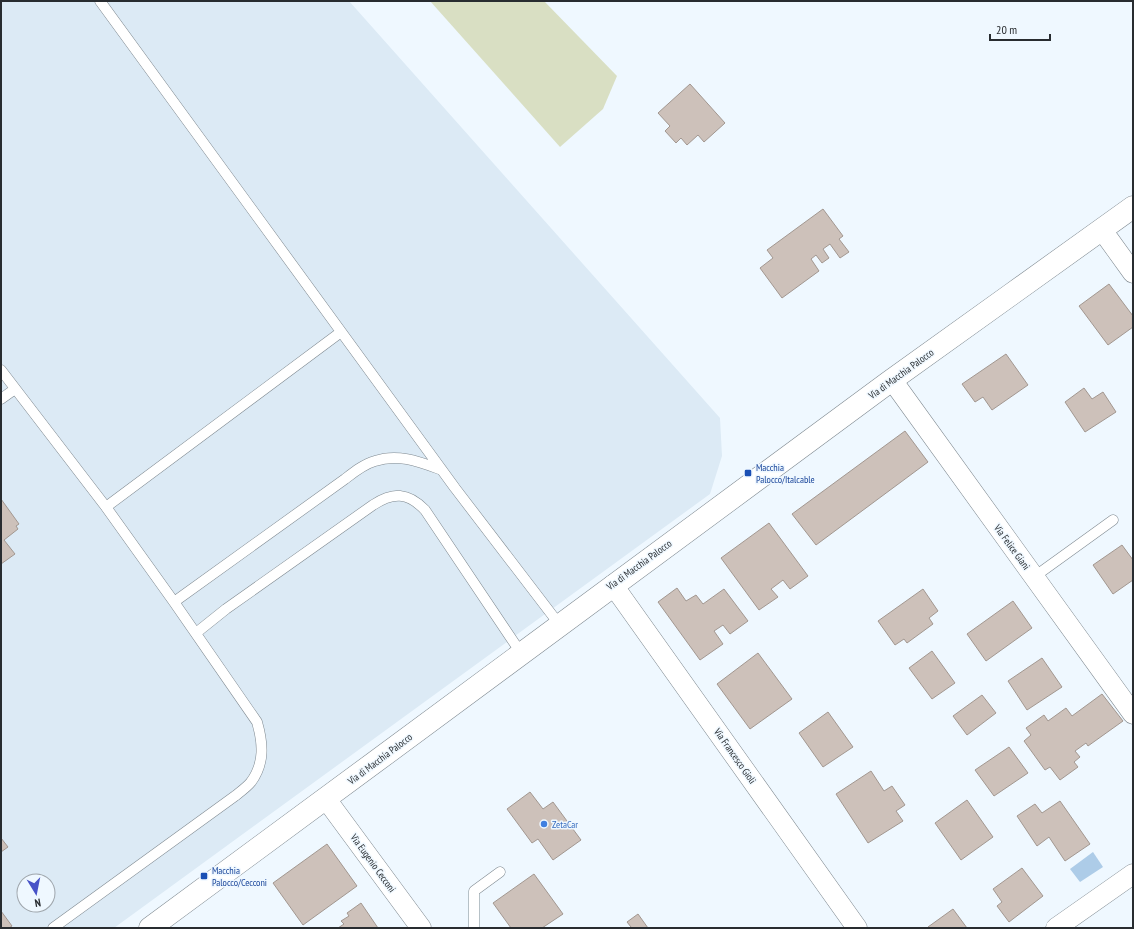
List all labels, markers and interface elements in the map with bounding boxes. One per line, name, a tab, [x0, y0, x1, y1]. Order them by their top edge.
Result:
scale bar	[990, 16, 1050, 42]
text: 20 m	[996, 22, 1017, 37]
street label: Via di Macchia Palocco	[865, 346, 936, 403]
place label: Macchia Palocco/Italcable	[756, 461, 815, 486]
marker: Macchia Palocco/Italcable	[743, 468, 753, 478]
street label: Via Felice Giani	[991, 521, 1033, 572]
street label: Via di Macchia Palocco	[603, 537, 674, 594]
street label: Via Francesco Gioli	[711, 725, 759, 786]
street label: Via di Macchia Palocco	[344, 730, 415, 788]
place label: ZetaCar	[552, 818, 578, 831]
marker: ZetaCar	[539, 819, 549, 829]
street label: Via Eugenio Cecconi	[347, 830, 399, 895]
place label: Macchia Palocco/Cecconi	[212, 864, 267, 889]
marker: Macchia Palocco/Cecconi	[199, 871, 209, 881]
north arrow	[16, 873, 56, 913]
text: N	[34, 895, 42, 910]

